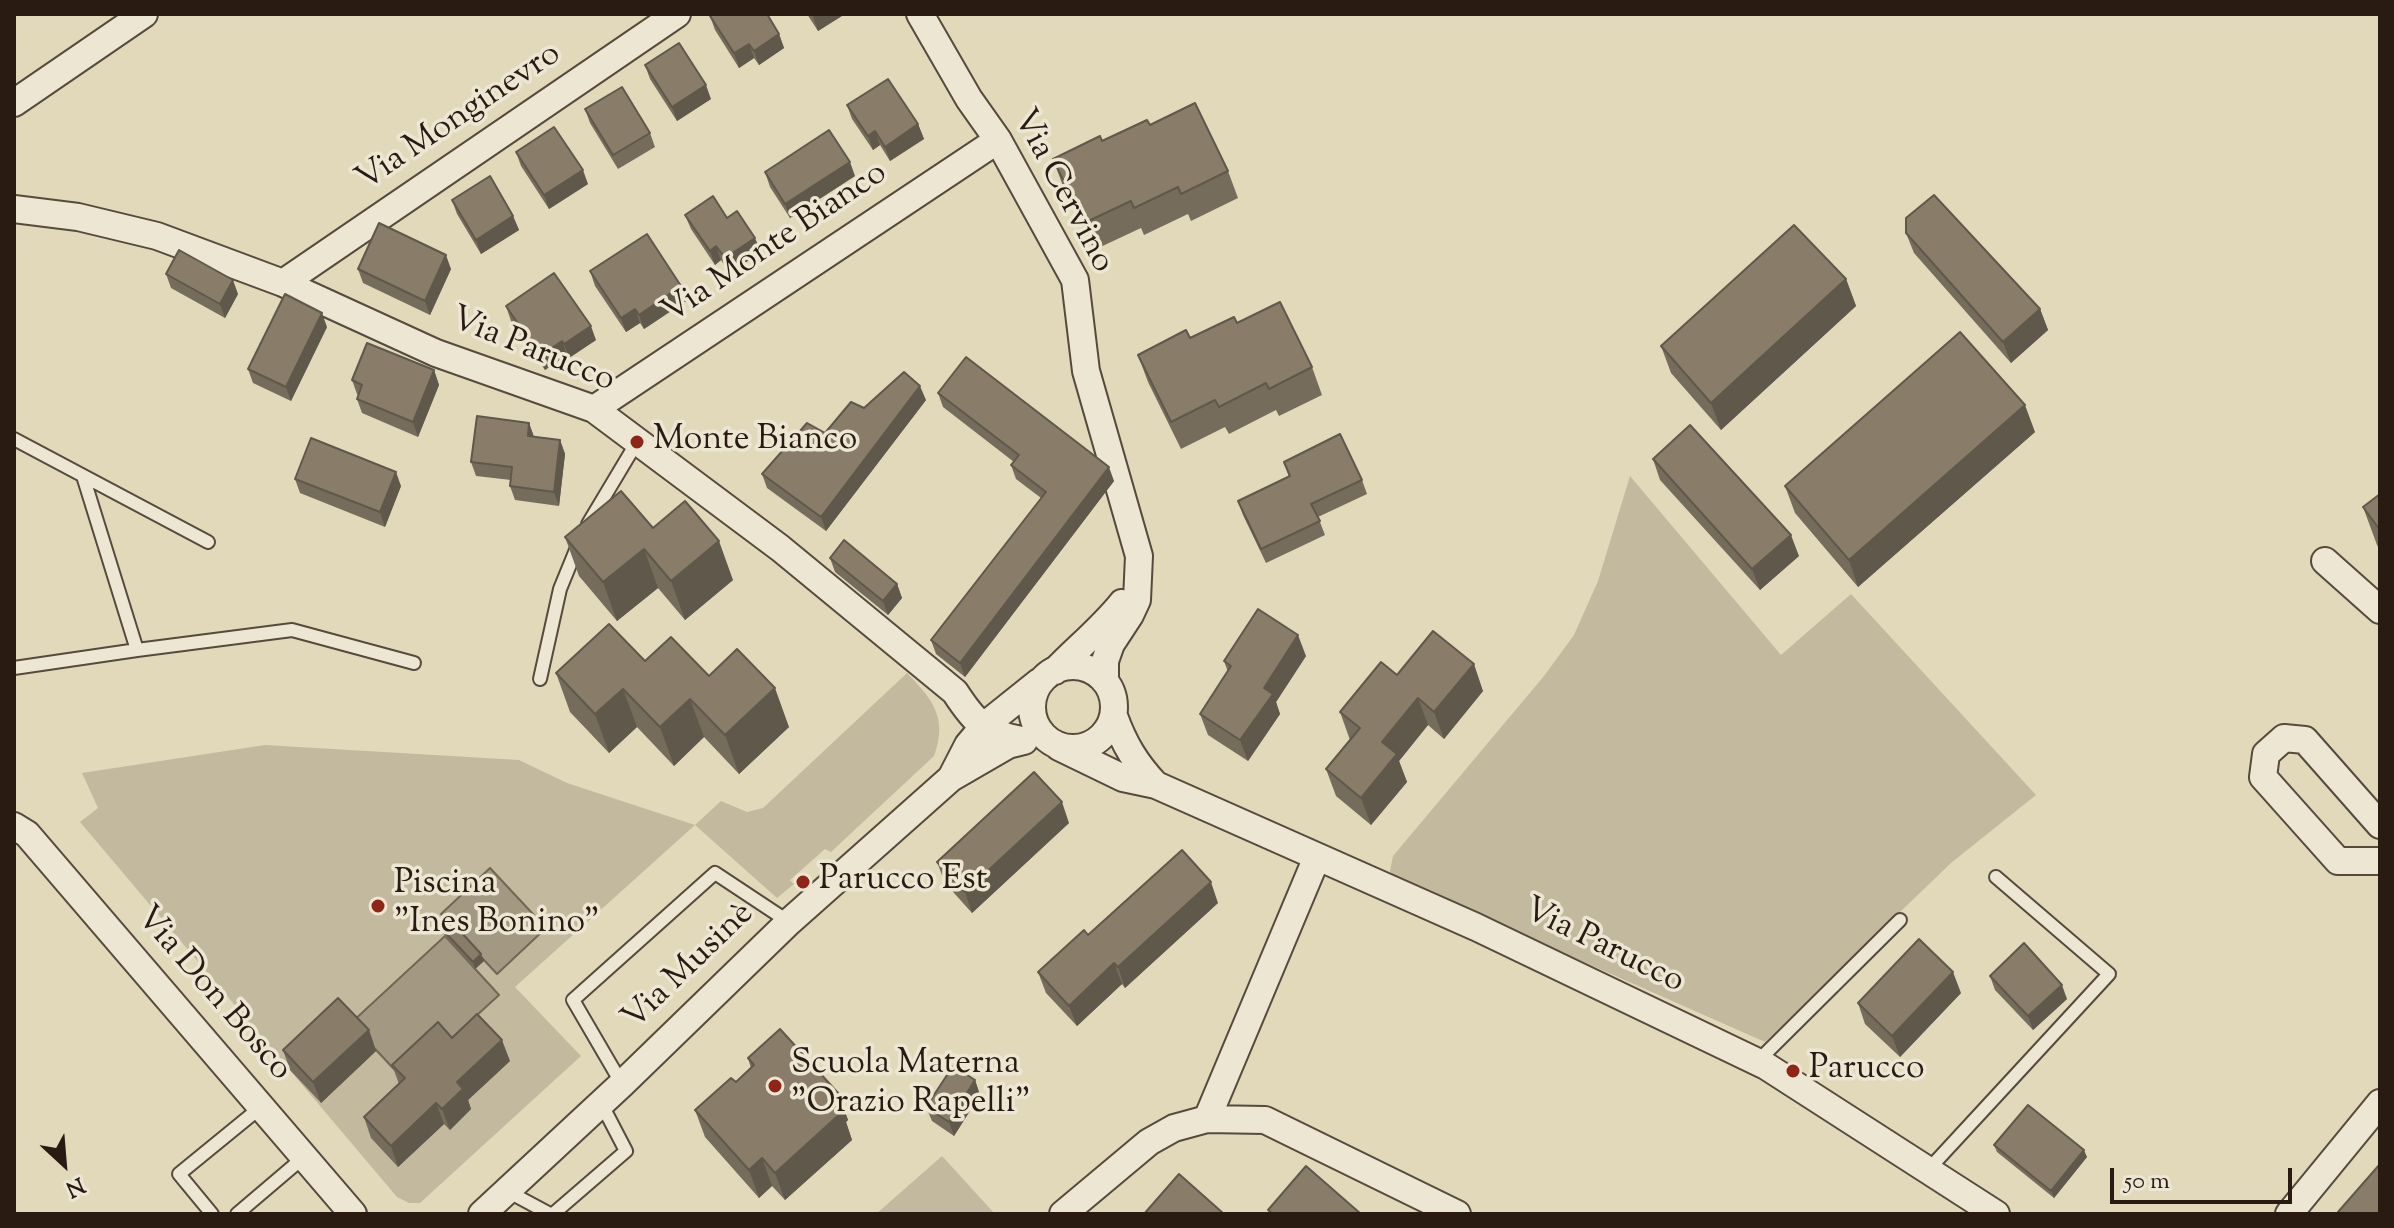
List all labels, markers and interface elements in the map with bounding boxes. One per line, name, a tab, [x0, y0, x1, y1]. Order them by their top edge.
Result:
street label: Via Monginevro	[350, 36, 570, 202]
street label: Via Cervino	[1001, 103, 1121, 281]
street label: Via Monte Bianco	[656, 155, 896, 335]
street label: Via Parucco	[444, 301, 620, 403]
place label: Monte Bianco	[653, 422, 857, 462]
marker: Monte Bianco	[628, 433, 646, 451]
place label: Parucco Est	[819, 862, 987, 902]
place label: Piscina "Ines Bonino"	[394, 866, 600, 946]
marker: Parucco Est	[794, 873, 812, 891]
street label: Via Parucco	[1516, 892, 1690, 1004]
street label: Via Musinè	[616, 895, 764, 1041]
marker: Piscina "Ines Bonino"	[369, 897, 387, 915]
street label: Via Don Bosco	[125, 899, 299, 1091]
place label: Scuola Materna "Orazio Rapelli"	[791, 1046, 1031, 1126]
place label: Parucco	[1809, 1051, 1925, 1091]
marker: Parucco	[1784, 1062, 1802, 1080]
marker: Scuola Materna "Orazio Rapelli"	[766, 1077, 784, 1095]
north arrow	[24, 1124, 104, 1204]
scale bar	[2114, 1152, 2296, 1202]
text: 50 m	[2124, 1165, 2170, 1199]
text: N	[60, 1167, 89, 1204]

